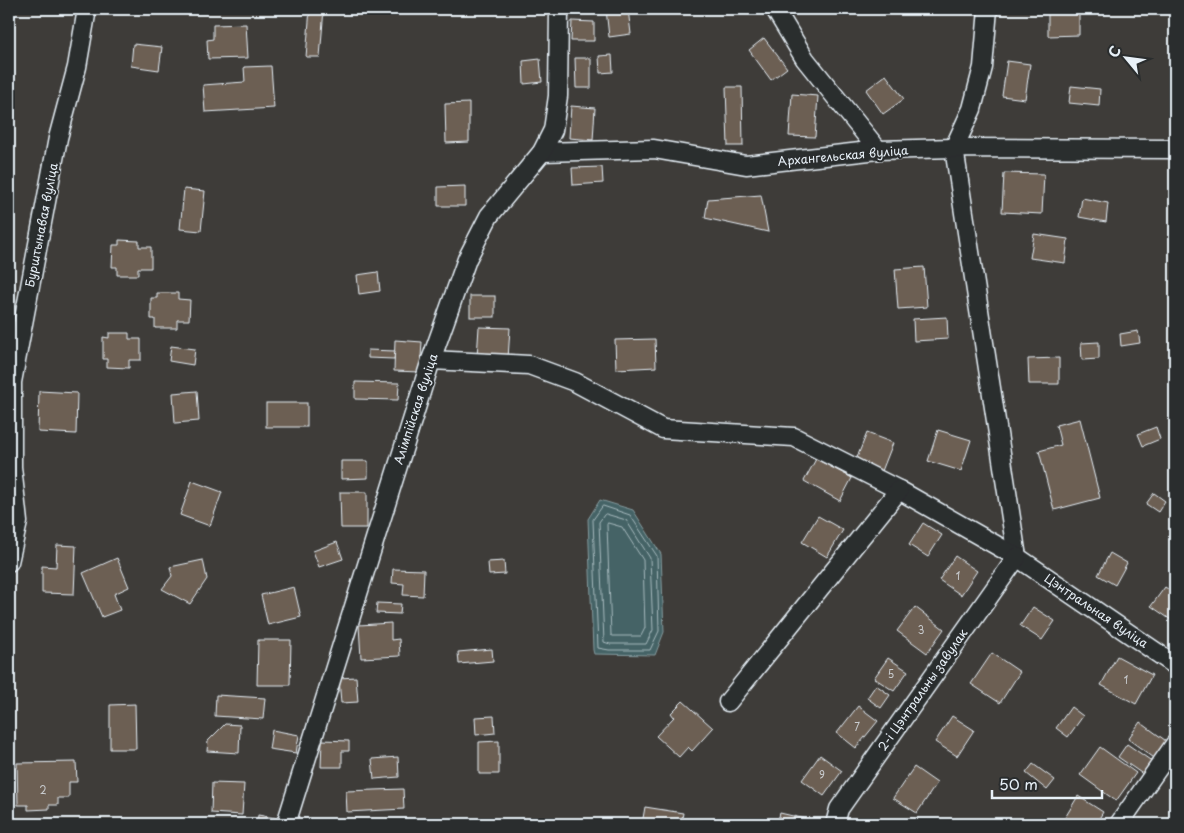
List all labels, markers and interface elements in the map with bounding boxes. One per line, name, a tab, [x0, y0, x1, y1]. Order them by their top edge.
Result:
north arrow	[1102, 32, 1152, 82]
text: С	[1102, 42, 1126, 61]
street label: Архангельская вуліца	[777, 140, 910, 170]
street label: Бурштынавая вуліца	[20, 160, 62, 289]
street label: Алімпійская вуліца	[389, 350, 442, 466]
house number: 1	[956, 568, 960, 583]
street label: Цэнтральная вуліца	[1041, 569, 1153, 652]
house number: 3	[918, 622, 924, 637]
street label: 2-і Цэнтральны завулак	[873, 624, 972, 754]
house number: 5	[888, 666, 894, 681]
house number: 1	[1124, 672, 1128, 687]
house number: 7	[854, 719, 860, 734]
house number: 9	[819, 767, 825, 782]
scale bar	[992, 768, 1102, 800]
text: 50 m	[999, 772, 1038, 795]
house number: 2	[39, 782, 47, 797]

